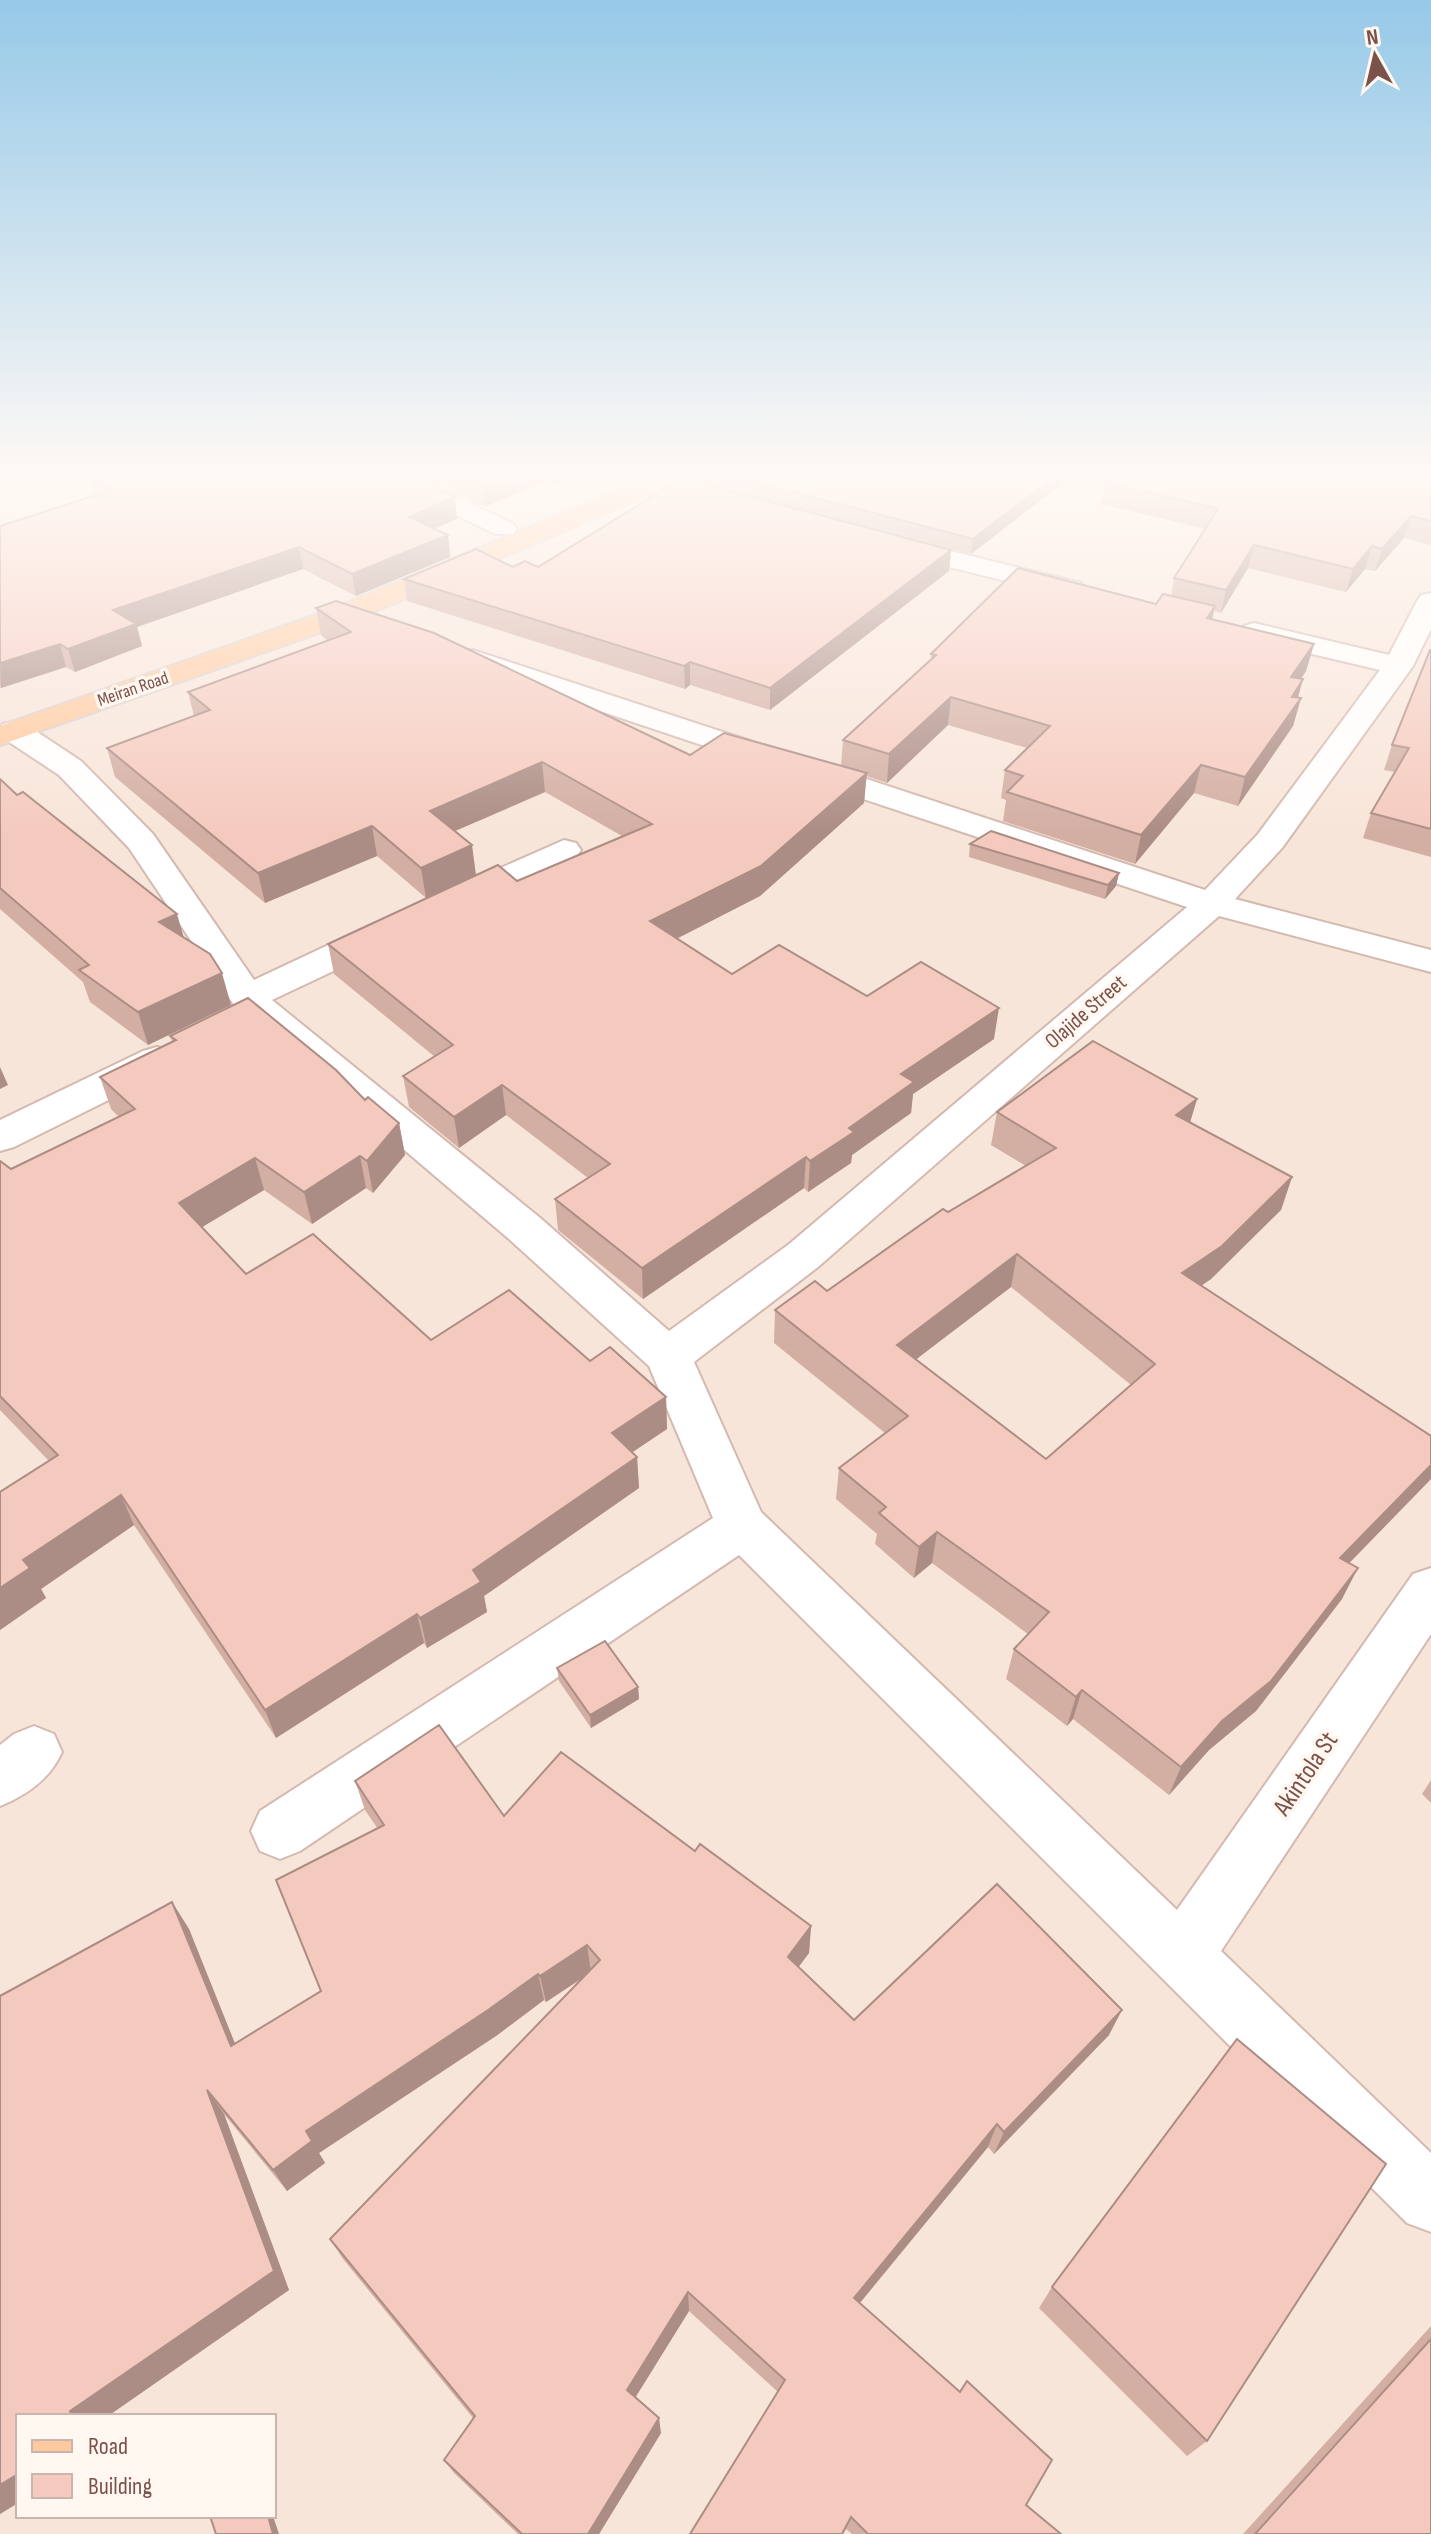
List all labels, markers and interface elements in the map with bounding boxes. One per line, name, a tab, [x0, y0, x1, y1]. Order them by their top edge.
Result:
north arrow	[1335, 16, 1415, 96]
text: N	[1365, 23, 1380, 52]
street label: Meiran Road	[95, 667, 171, 711]
street label: Olajide Street	[1040, 969, 1133, 1055]
street label: Akintola St	[1266, 1726, 1345, 1823]
legend	[16, 2414, 276, 2518]
text: Road	[88, 2432, 128, 2461]
text: Building	[88, 2472, 152, 2501]

